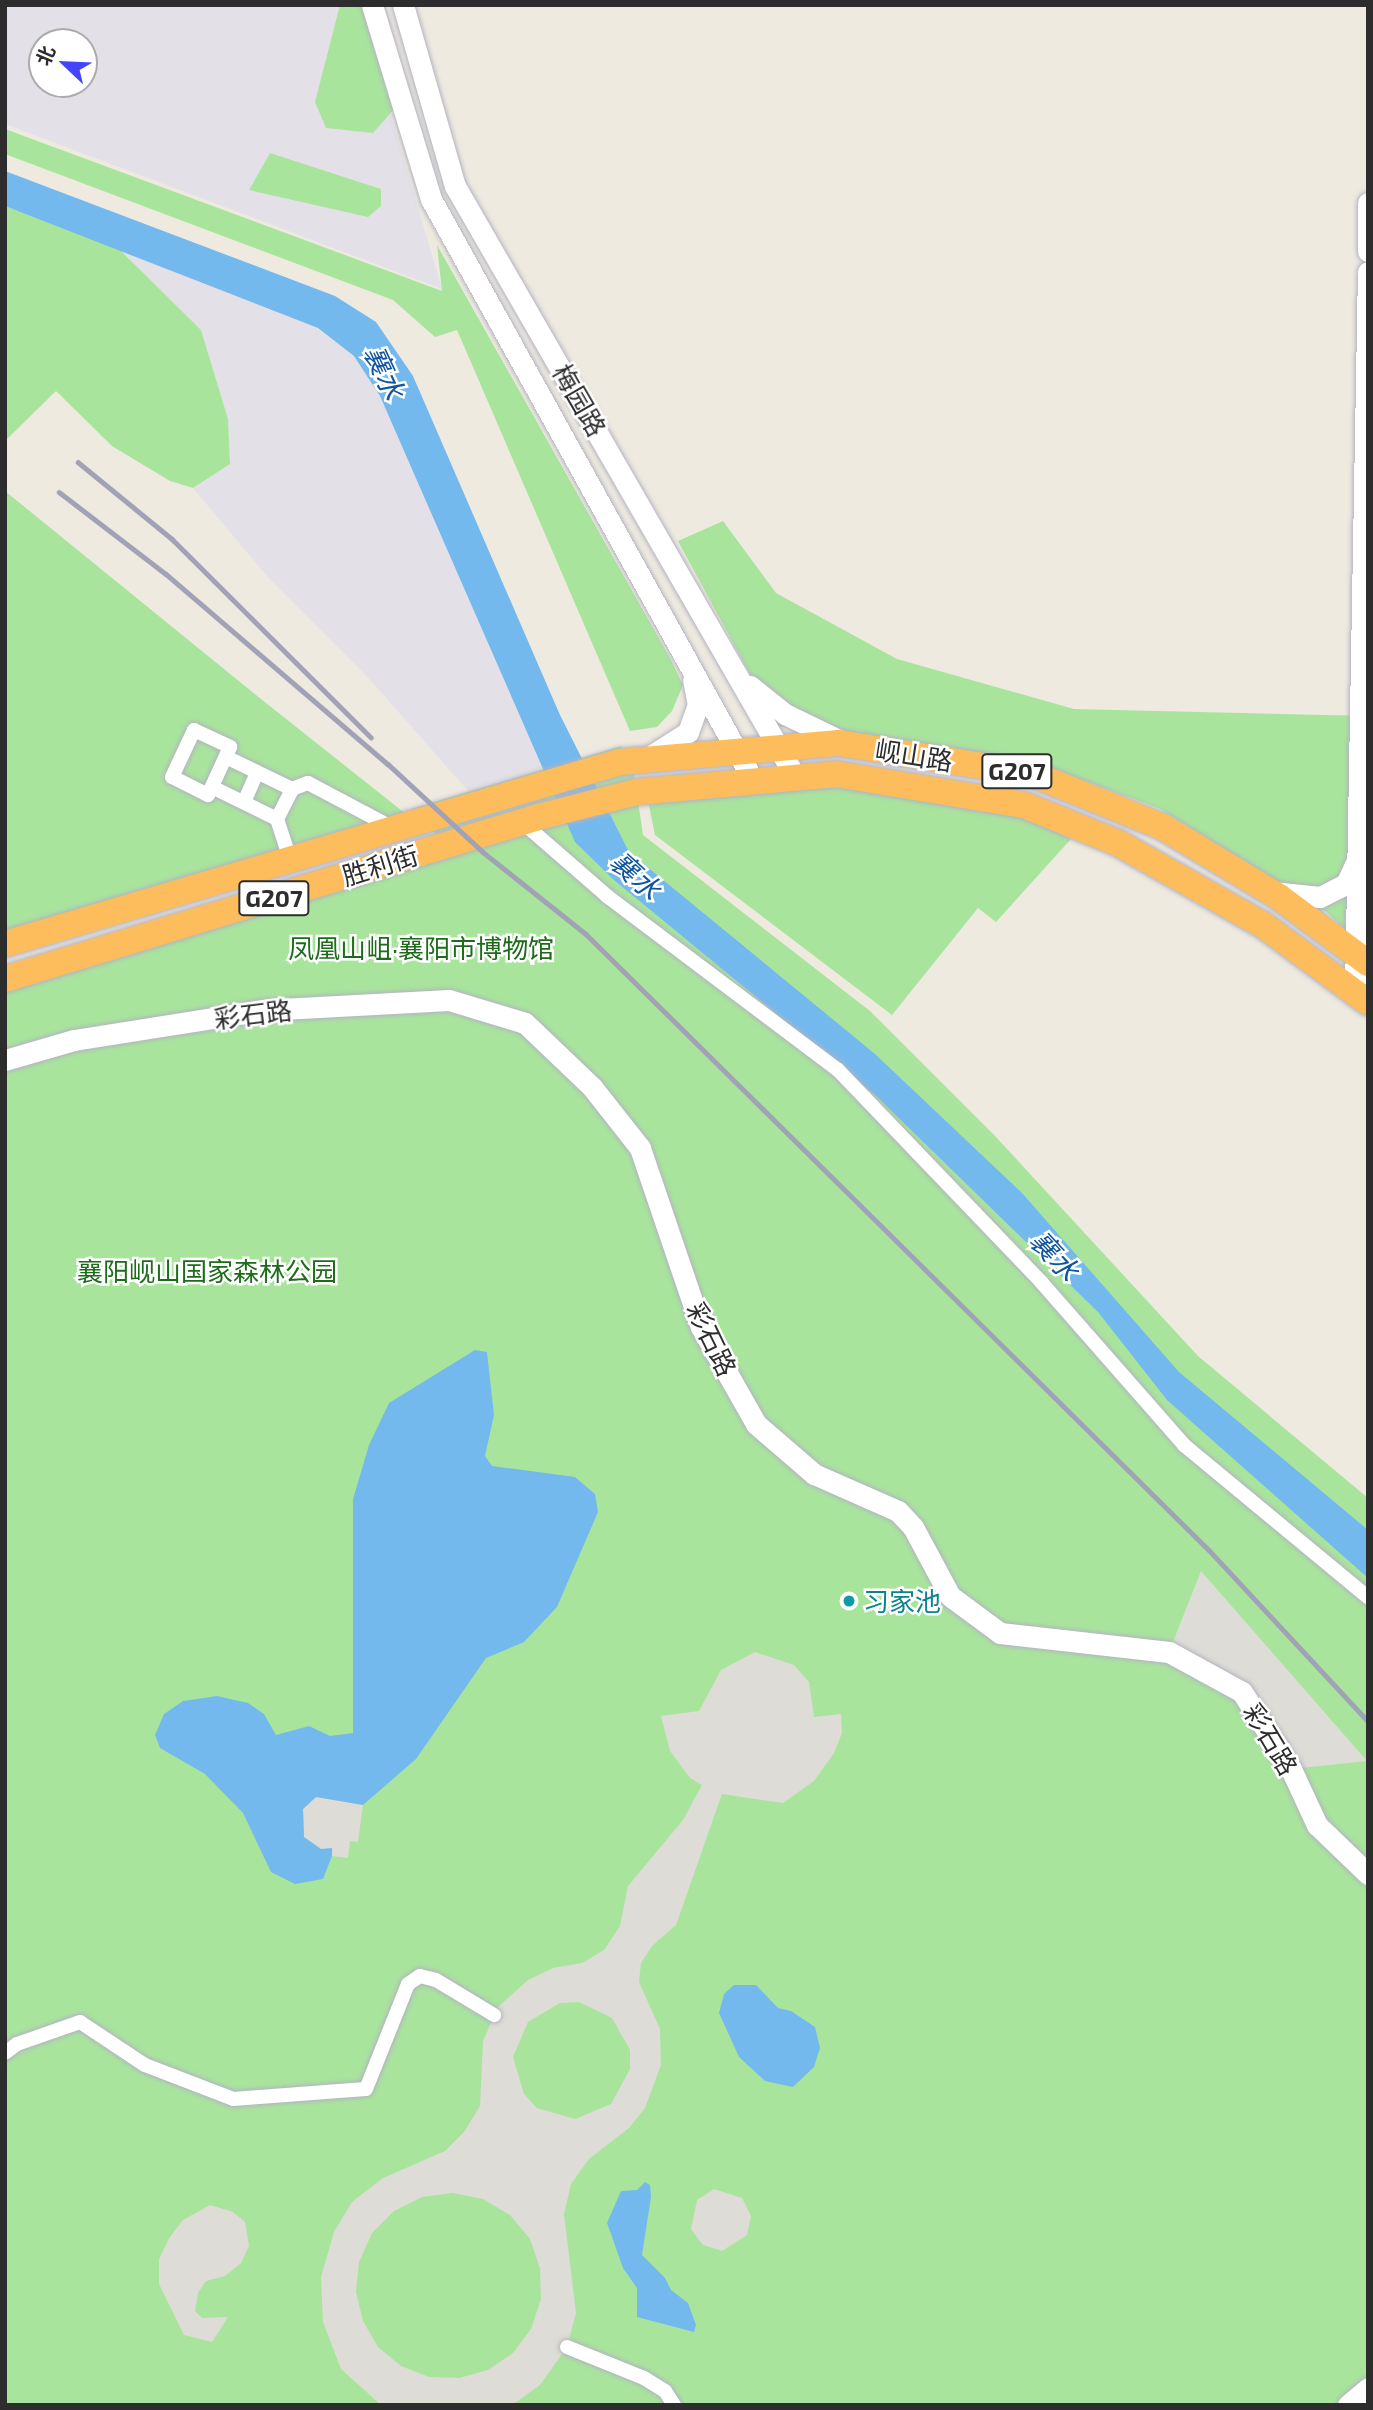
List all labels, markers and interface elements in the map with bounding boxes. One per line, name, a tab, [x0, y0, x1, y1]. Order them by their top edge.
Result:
north arrow	[28, 28, 98, 98]
text: 北	[31, 42, 59, 69]
water label: 襄水	[358, 340, 412, 404]
street label: 梅园路	[547, 358, 613, 442]
street label: 岘山路	[873, 733, 955, 777]
road number: G207	[980, 750, 1054, 792]
street label: 胜利街	[338, 839, 422, 891]
water label: 襄水	[604, 844, 668, 906]
road number: G207	[237, 877, 311, 918]
park label: 凤凰山岨·襄阳市博物馆	[288, 932, 554, 964]
street label: 彩石路	[212, 994, 294, 1034]
water label: 襄水	[1024, 1223, 1086, 1287]
park label: 襄阳岘山国家森林公园	[77, 1255, 337, 1287]
street label: 彩石路	[681, 1297, 743, 1381]
place label: 习家池	[863, 1585, 941, 1617]
marker: 习家池	[841, 1593, 857, 1609]
street label: 彩石路	[1238, 1698, 1304, 1780]

